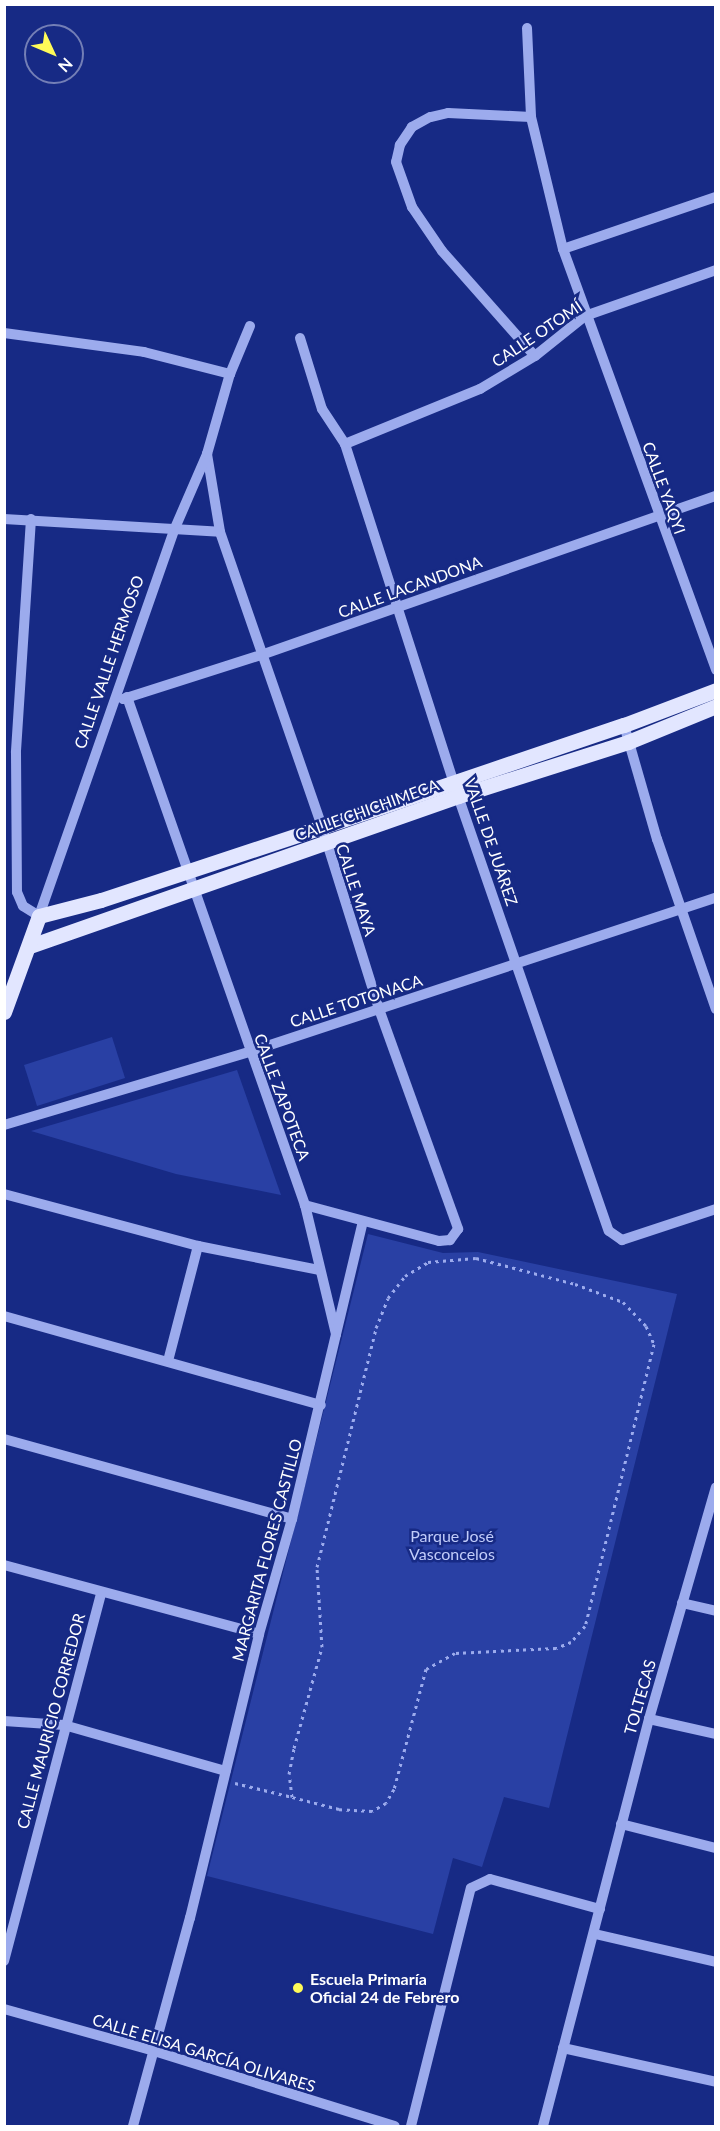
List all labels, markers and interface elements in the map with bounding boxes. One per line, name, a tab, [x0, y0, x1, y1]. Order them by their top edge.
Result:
north arrow	[24, 24, 84, 84]
text: N	[55, 54, 77, 76]
street label: CALLE OTOMÍ	[488, 297, 586, 371]
street label: CALLE YAQYI	[638, 439, 690, 537]
street label: CALLE LACANDONA	[335, 552, 485, 622]
street label: CALLE VALLE HERMOSO	[70, 573, 148, 751]
street label: CALLE CHICHIMECA	[293, 775, 441, 845]
street label: VALLE DE JUÁREZ	[460, 775, 522, 909]
street label: CALLE MAYA	[332, 842, 380, 938]
street label: CALLE TOTONACA	[287, 970, 425, 1032]
street label: CALLE ZAPOTECA	[250, 1031, 314, 1163]
street label: MARGARITA FLORES CASTILLO	[228, 1436, 306, 1664]
park label: Parque José Vasconcelos	[409, 1526, 495, 1564]
street label: CALLE MAURICIO CORREDOR	[13, 1611, 89, 1831]
street label: TOLTECAS	[620, 1657, 660, 1737]
place label: Escuela Primaría Oficial 24 de Febrero	[310, 1969, 459, 2007]
marker: Escuela Primaría Oficial 24 de Febrero	[291, 1981, 305, 1995]
street label: CALLE ELISA GARCÍA OLIVARES	[90, 2010, 318, 2096]

